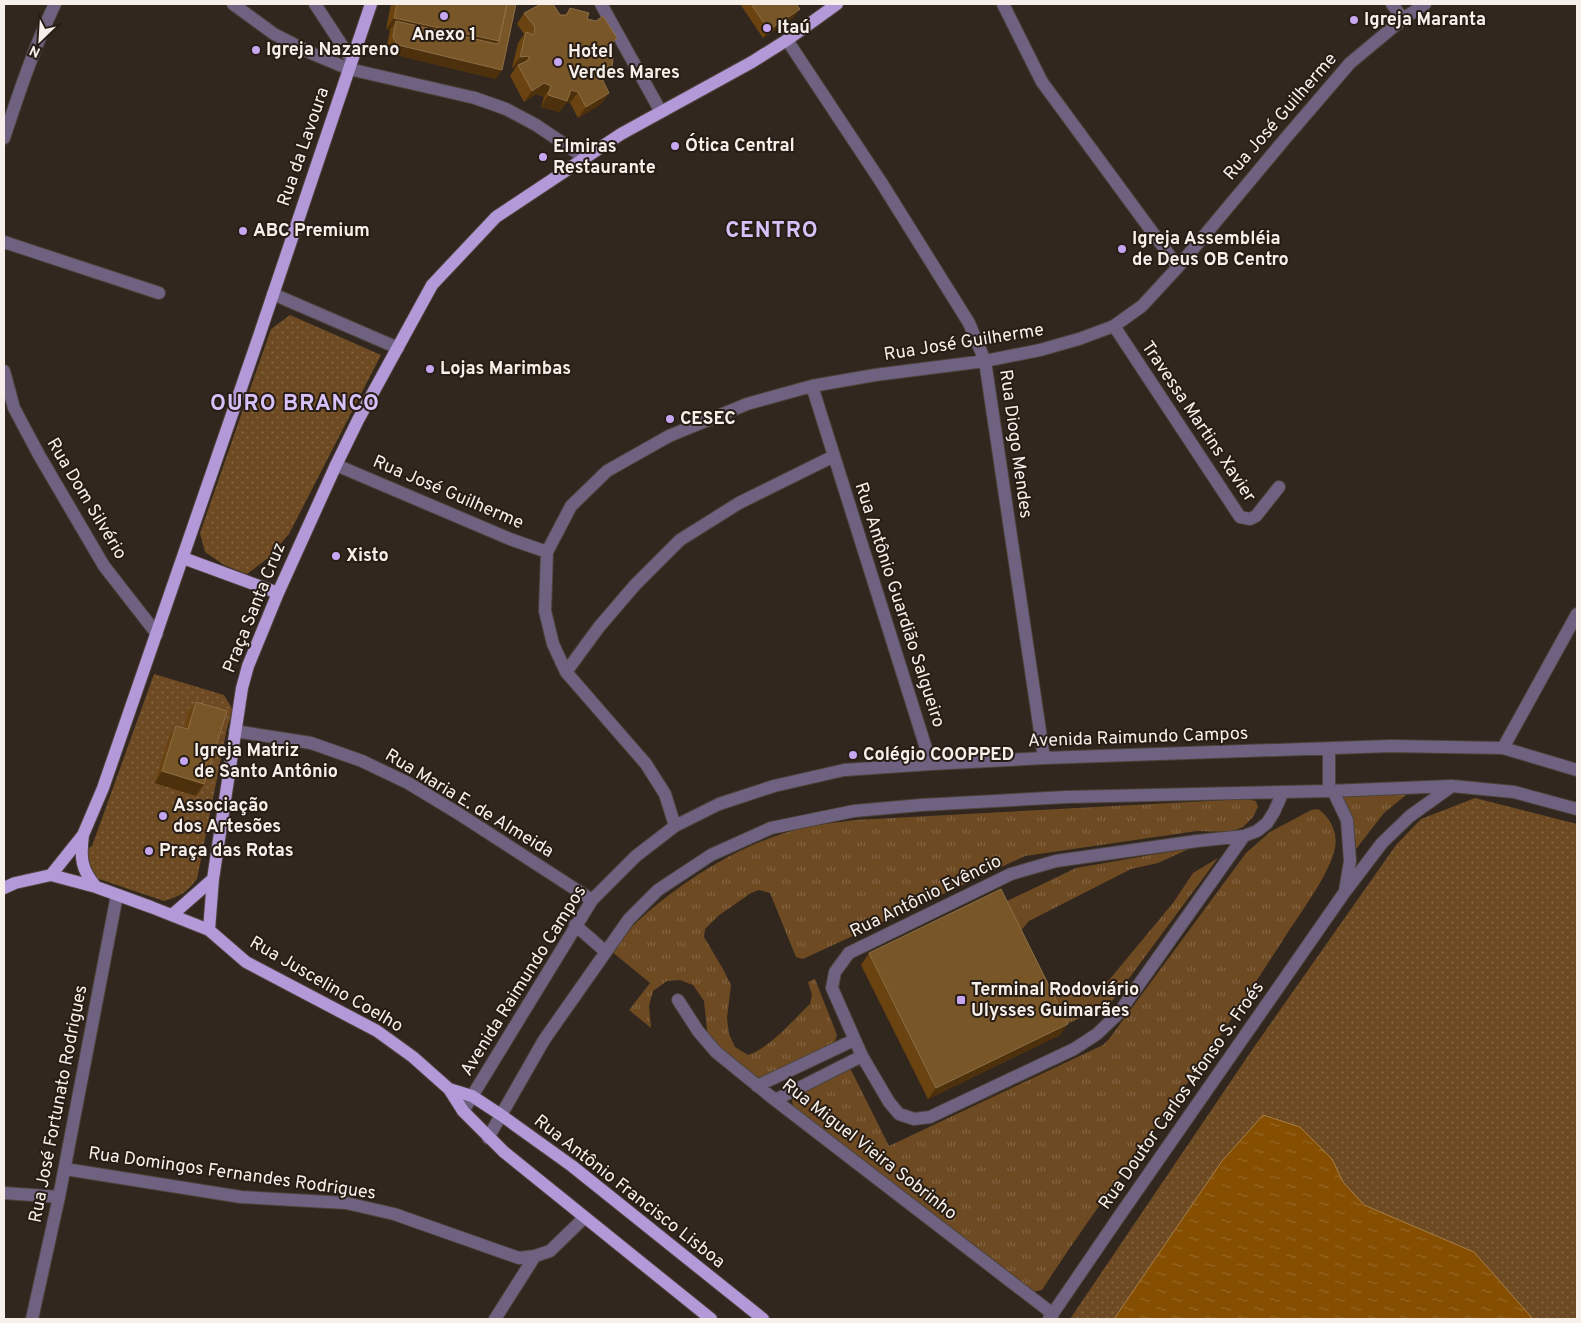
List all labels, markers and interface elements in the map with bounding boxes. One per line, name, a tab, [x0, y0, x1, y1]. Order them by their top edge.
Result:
place label: Igreja Maranta	[1364, 9, 1486, 32]
marker: Anexo 1	[438, 10, 450, 22]
marker: Igreja Maranta	[1348, 14, 1360, 26]
north arrow	[15, 15, 65, 65]
place label: Itaú	[777, 17, 810, 40]
marker: Itaú	[761, 22, 773, 34]
place label: Anexo 1	[411, 24, 477, 47]
place label: Igreja Nazareno	[266, 39, 399, 62]
text: N	[27, 41, 43, 60]
place label: Hotel Verdes Mares	[568, 41, 680, 85]
marker: Igreja Nazareno	[250, 44, 262, 56]
street label: Rua José Guilherme	[1219, 48, 1343, 186]
marker: Hotel Verdes Mares	[552, 56, 564, 68]
street label: Rua da Lavoura	[273, 84, 335, 210]
place label: Ótica Central	[685, 133, 795, 158]
place label: Elmiras Restaurante	[553, 136, 656, 180]
marker: Ótica Central	[669, 140, 681, 152]
marker: Elmiras Restaurante	[537, 151, 549, 163]
district label: CENTRO	[725, 218, 819, 245]
place label: ABC Premium	[253, 220, 370, 243]
marker: ABC Premium	[237, 225, 249, 237]
place label: Igreja Assembléia de Deus OB Centro	[1132, 228, 1289, 272]
marker: Igreja Assembléia de Deus OB Centro	[1116, 243, 1128, 255]
street label: Rua José Guilherme	[882, 319, 1046, 367]
street label: Travessa Martins Xavier	[1135, 337, 1261, 507]
place label: Lojas Marimbas	[440, 358, 571, 381]
marker: Lojas Marimbas	[424, 363, 436, 375]
street label: Rua Diogo Mendes	[993, 368, 1037, 520]
district label: OURO BRANCO	[210, 391, 380, 418]
place label: CESEC	[680, 408, 736, 431]
marker: CESEC	[664, 413, 676, 425]
street label: Rua Dom Silvério	[41, 434, 131, 564]
street label: Rua José Guilherme	[369, 451, 527, 535]
street label: Rua Antônio Guardião Salgueiro	[848, 480, 950, 730]
street label: Praça Santa Cruz	[218, 539, 292, 677]
place label: Xisto	[346, 545, 389, 568]
marker: Xisto	[330, 550, 342, 562]
street label: Avenida Raimundo Campos	[1027, 723, 1249, 753]
place label: Igreja Matriz de Santo Antônio	[194, 740, 338, 784]
street label: Rua Maria E. de Almeida	[380, 744, 558, 864]
place label: Colégio COOPPED	[863, 744, 1014, 767]
marker: Colégio COOPPED	[847, 749, 859, 761]
marker: Igreja Matriz de Santo Antônio	[178, 755, 190, 767]
place label: Associação dos Artesões	[173, 795, 281, 839]
marker: Associação dos Artesões	[157, 810, 169, 822]
place label: Praça das Rotas	[159, 840, 294, 863]
marker: Praça das Rotas	[143, 845, 155, 857]
street label: Rua Antônio Evêncio	[846, 850, 1006, 944]
street label: Avenida Raimundo Campos	[456, 881, 592, 1081]
street label: Rua Juscelino Coelho	[245, 932, 407, 1038]
street label: Rua Doutor Carlos Afonso S. Froés	[1094, 977, 1270, 1215]
place label: Terminal Rodoviário Ulysses Guimarães	[971, 979, 1139, 1023]
street label: Rua José Fortunato Rodrigues	[25, 983, 93, 1225]
marker: Terminal Rodoviário Ulysses Guimarães	[955, 994, 967, 1006]
street label: Rua Miguel Vieira Sobrinho	[777, 1074, 961, 1226]
street label: Rua Antônio Francisco Lisboa	[529, 1110, 729, 1274]
street label: Rua Domingos Fernandes Rodrigues	[87, 1142, 377, 1206]

